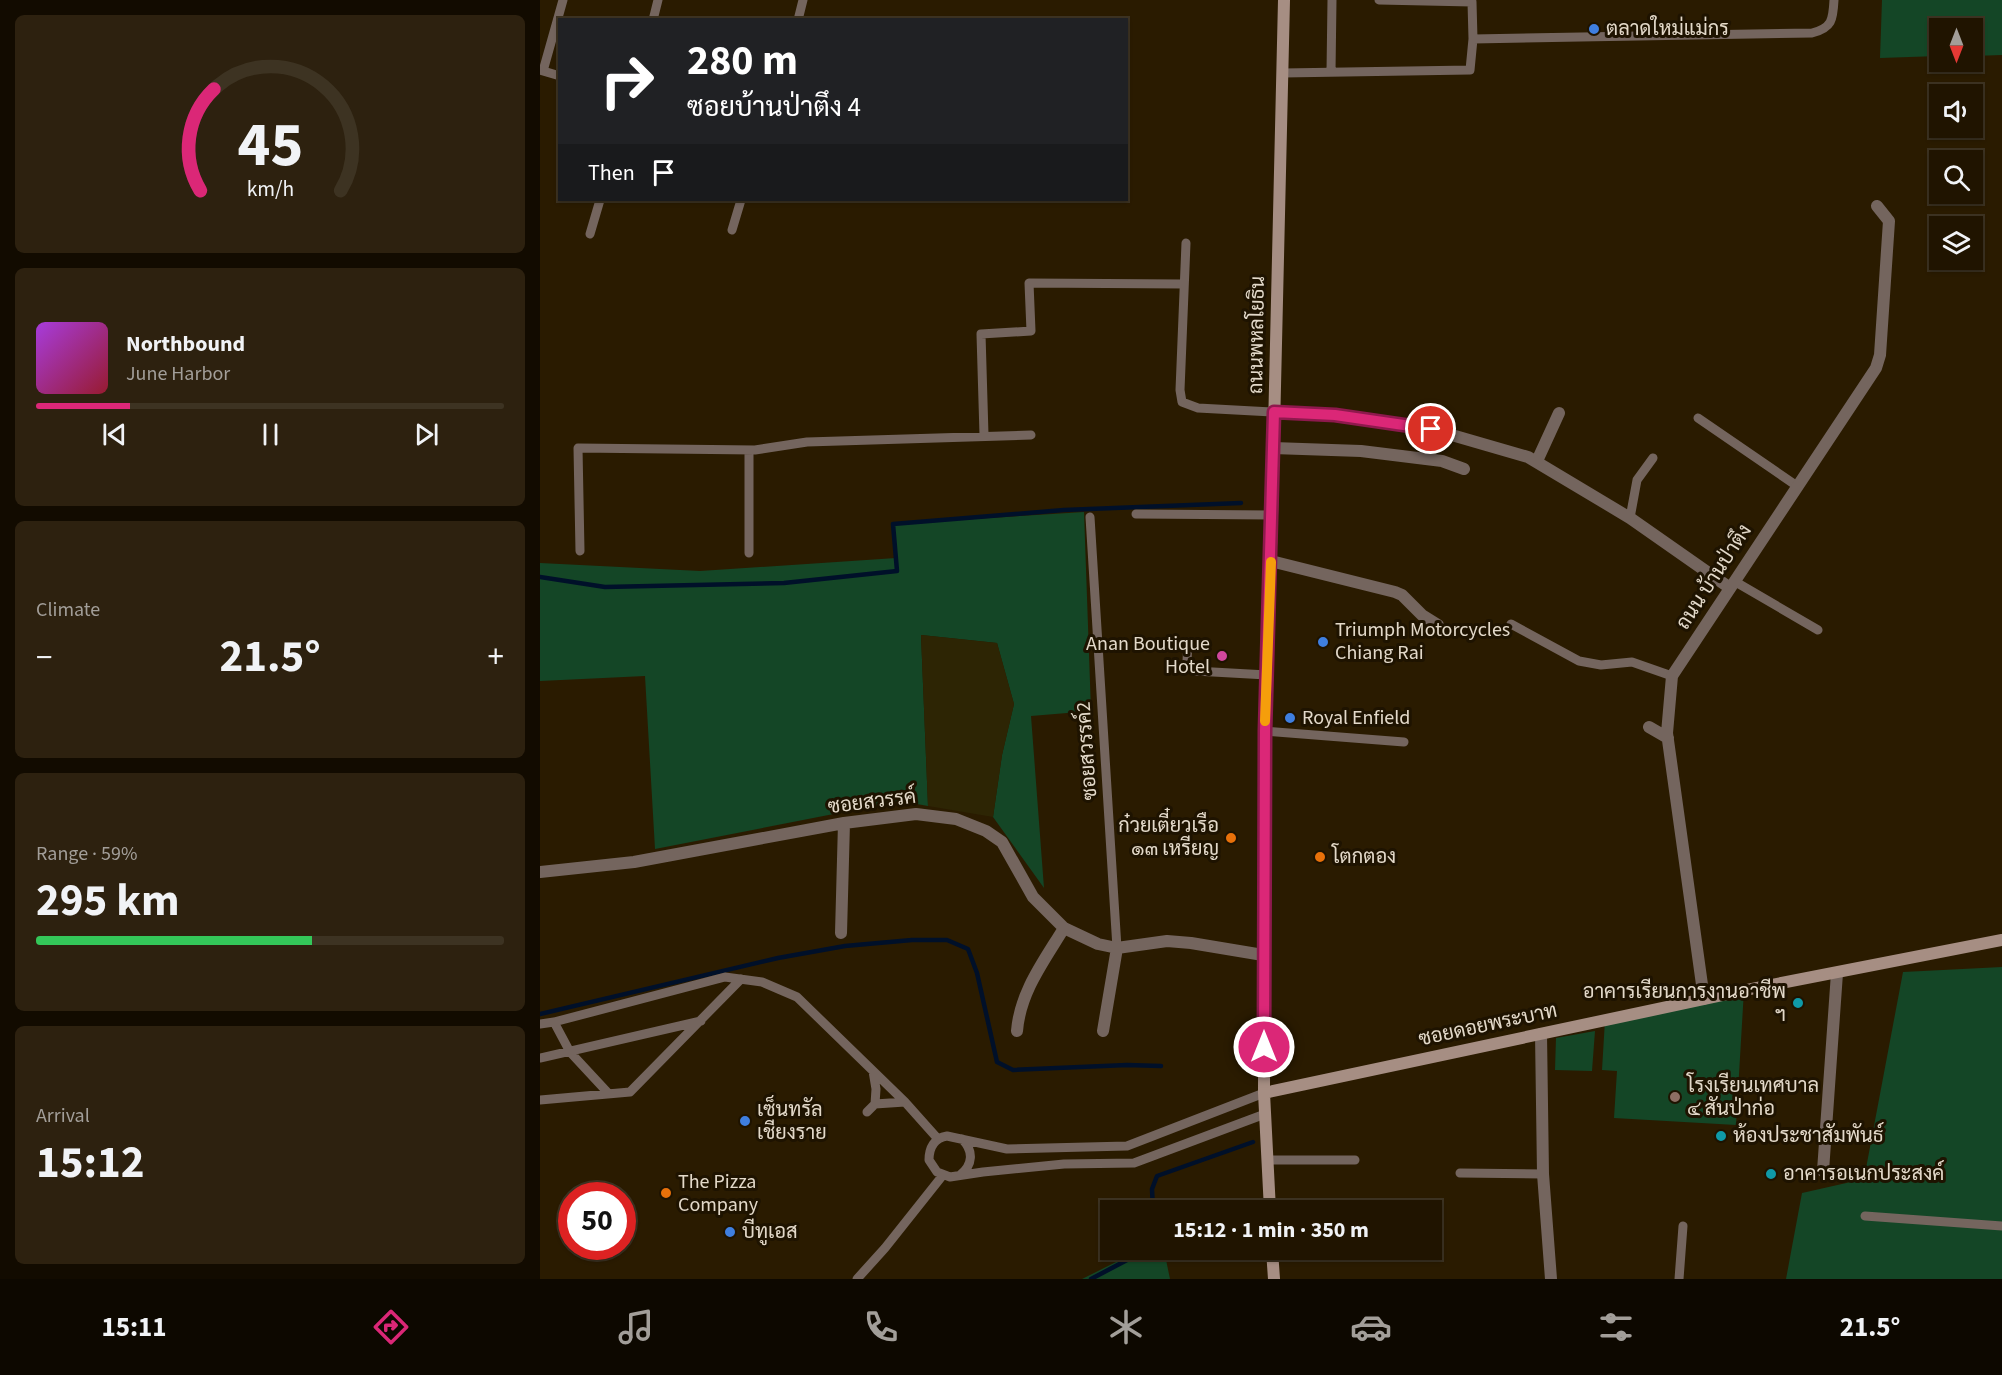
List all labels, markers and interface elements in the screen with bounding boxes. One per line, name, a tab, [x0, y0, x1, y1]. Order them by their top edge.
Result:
place label: ตลาดใหม่แม่กร	[1606, 15, 1729, 43]
north arrow	[1929, 18, 1983, 72]
map controls	[1929, 18, 1983, 270]
marker: ตลาดใหม่แม่กร	[1587, 22, 1601, 36]
text: 280 m	[687, 31, 798, 91]
icon: right	[588, 42, 666, 120]
button: sound	[1929, 84, 1983, 138]
text: ซอยบ้านป่าตึง 4	[687, 88, 861, 127]
text: 45	[237, 101, 303, 190]
button: search	[1929, 150, 1983, 204]
icon: arrive	[647, 156, 680, 189]
text: Then	[588, 157, 635, 189]
text: km/h	[246, 174, 294, 205]
button: layers	[1929, 216, 1983, 270]
street label: ถนนพหลโยธิน	[1242, 276, 1272, 394]
text: Northbound	[126, 328, 245, 360]
text: June Harbor	[126, 360, 230, 388]
pin	[1405, 403, 1456, 454]
icon: arrive	[1414, 412, 1447, 445]
icon: previous	[98, 418, 131, 451]
icon: pause	[254, 418, 287, 451]
icon: next	[410, 418, 443, 451]
street label: ถนน บ้านป่าตึง	[1669, 519, 1759, 635]
text: Climate	[36, 596, 100, 624]
place label: Triumph Motorcycles Chiang Rai	[1335, 616, 1510, 667]
text: 21.5°	[219, 625, 321, 689]
place label: Anan Boutique Hotel	[1086, 630, 1210, 681]
text: −	[36, 634, 52, 681]
text: +	[488, 634, 504, 681]
marker: Triumph Motorcycles Chiang Rai	[1316, 635, 1330, 649]
marker: Anan Boutique Hotel	[1215, 649, 1229, 663]
street label: ซอยสวรรค์2	[1069, 701, 1104, 801]
place label: Royal Enfield	[1302, 704, 1410, 732]
marker: Royal Enfield	[1283, 711, 1297, 725]
street label: ซอยสวรรค์	[826, 782, 918, 821]
place label: ก๋วยเตี๋ยวเรือ ๑๓ เหรียญ	[1118, 807, 1219, 863]
marker: ก๋วยเตี๋ยวเรือ ๑๓ เหรียญ	[1224, 831, 1238, 845]
text: Range · 59%	[36, 840, 137, 868]
place label: โตกตอง	[1331, 843, 1396, 871]
marker: โตกตอง	[1313, 850, 1327, 864]
text: 295 km	[36, 869, 180, 933]
place label: อาคารเรียนการงานอาชีพ ฯ	[1583, 978, 1786, 1029]
marker: อาคารเรียนการงานอาชีพ ฯ	[1791, 996, 1805, 1010]
street label: ซอยดอยพระบาท	[1416, 997, 1560, 1053]
position arrow	[1232, 1015, 1296, 1079]
place label: โรงเรียนเทศบาล ๔ สันป่าก่อ	[1686, 1072, 1819, 1123]
marker: โรงเรียนเทศบาล ๔ สันป่าก่อ	[1668, 1090, 1682, 1104]
place label: เซ็นทรัล เชียงราย	[757, 1094, 827, 1147]
text: Arrival	[36, 1102, 90, 1130]
marker: เซ็นทรัล เชียงราย	[738, 1114, 752, 1128]
place label: ห้องประชาสัมพันธ์	[1733, 1121, 1884, 1150]
marker: ห้องประชาสัมพันธ์	[1714, 1129, 1728, 1143]
text: 15:12	[36, 1131, 145, 1195]
place label: อาคารอเนกประสงค์	[1783, 1159, 1944, 1188]
marker: อาคารอเนกประสงค์	[1764, 1167, 1778, 1181]
place label: The Pizza Company	[678, 1168, 759, 1219]
speed limit sign: 50	[558, 1182, 636, 1260]
marker: The Pizza Company	[659, 1186, 673, 1200]
text: 15:12 · 1 min · 350 m	[1173, 1214, 1369, 1246]
place label: บีทูเอส	[742, 1218, 798, 1246]
marker: บีทูเอส	[723, 1225, 737, 1239]
icon: directions	[370, 1306, 412, 1348]
icon: music	[615, 1306, 657, 1348]
icon: phone	[860, 1306, 902, 1348]
icon: climate	[1105, 1306, 1147, 1348]
icon: car	[1350, 1306, 1392, 1348]
icon: filters	[1595, 1306, 1637, 1348]
text: 15:11	[102, 1308, 167, 1347]
text: 21.5°	[1840, 1308, 1900, 1347]

